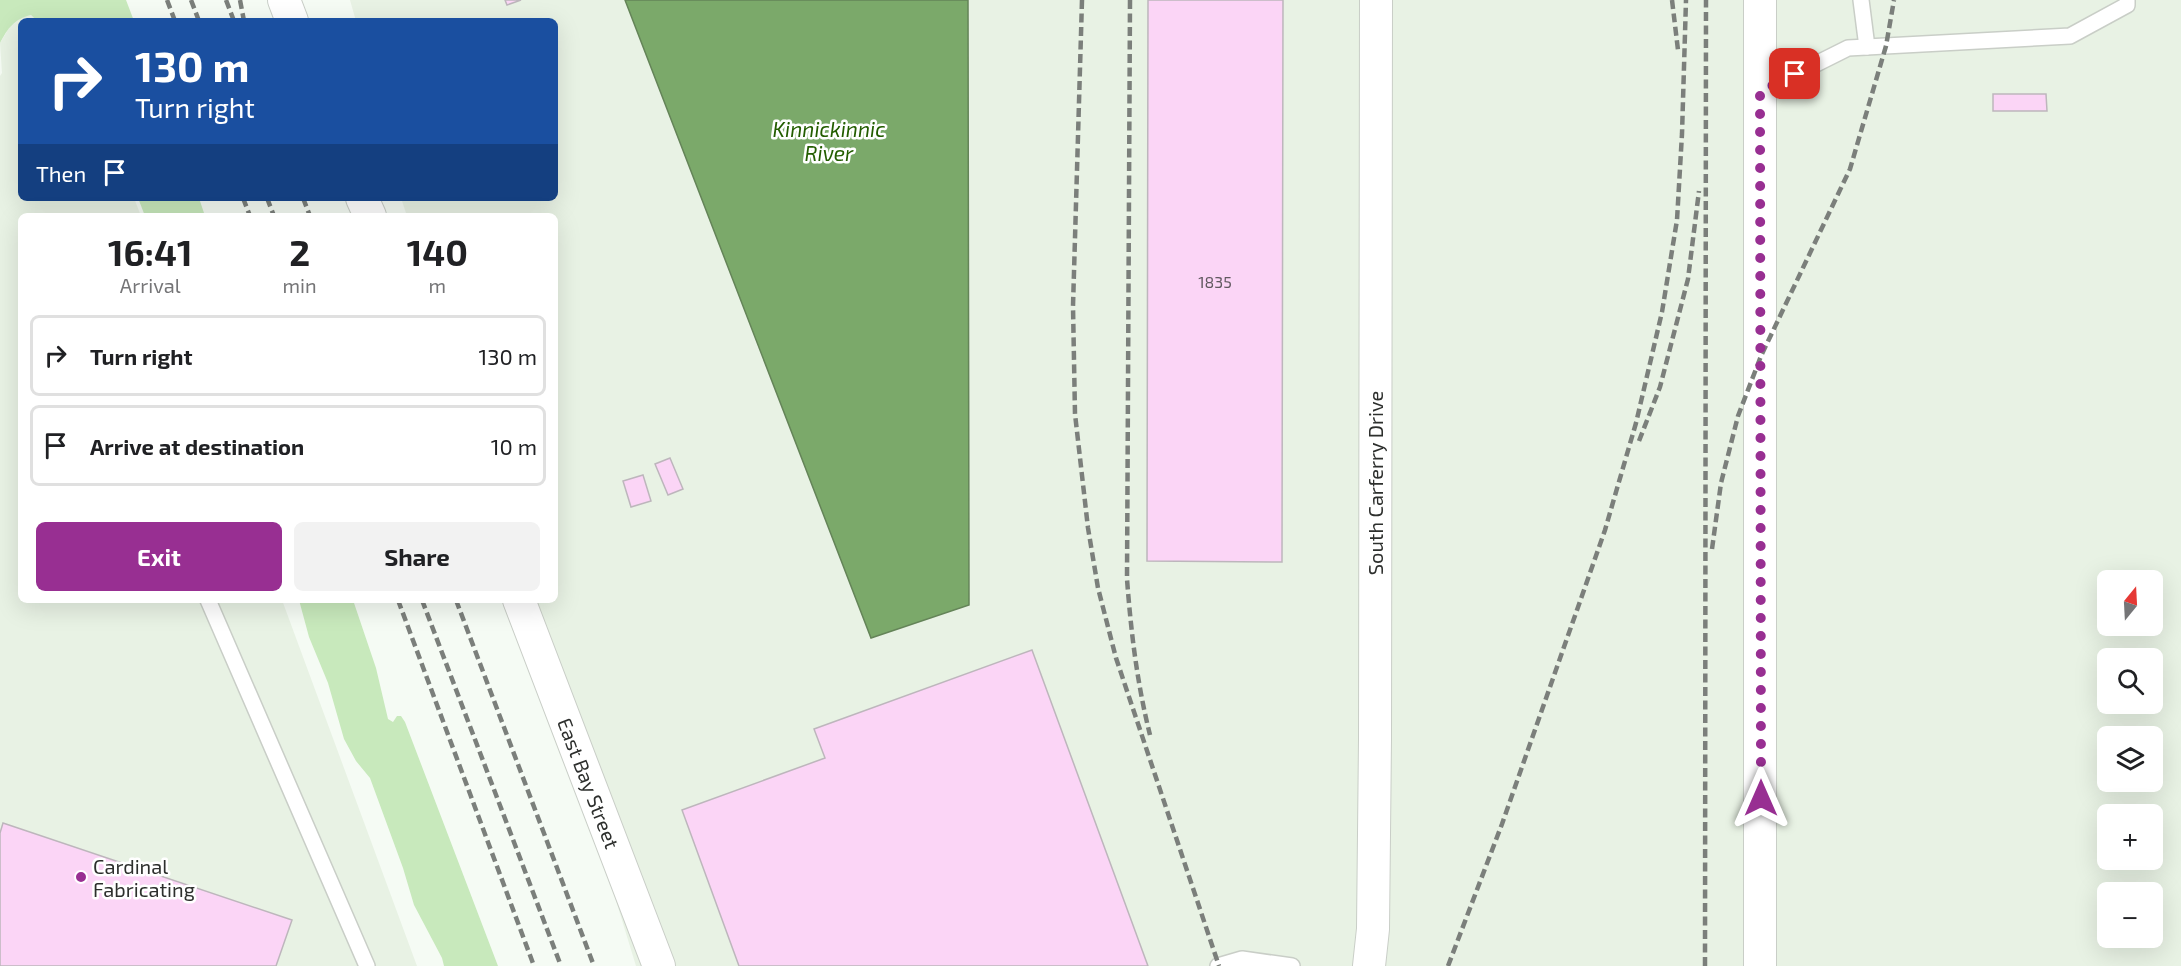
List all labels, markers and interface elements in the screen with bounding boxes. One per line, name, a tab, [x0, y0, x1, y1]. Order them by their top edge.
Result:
text: 130 m	[135, 40, 250, 90]
icon: right	[36, 42, 114, 120]
pin	[1769, 48, 1820, 99]
icon: arrive	[1778, 57, 1811, 90]
text: Turn right	[135, 91, 255, 123]
water label: Kinnickinnic River	[773, 116, 885, 165]
icon: arrive	[98, 156, 131, 189]
text: Then	[36, 160, 86, 186]
text: 16:41	[108, 230, 193, 273]
text: 2	[289, 230, 310, 273]
text: 140	[407, 230, 468, 273]
house number: 1835	[1198, 272, 1232, 291]
text: Arrival	[120, 273, 181, 297]
text: min	[283, 273, 317, 297]
text: m	[429, 273, 446, 297]
icon: right	[39, 339, 72, 372]
text: Turn right	[90, 343, 192, 369]
text: 130 m	[479, 343, 537, 369]
street label: South Carferry Drive	[1363, 391, 1387, 575]
icon: arrive	[39, 429, 72, 462]
text: Arrive at destination	[90, 433, 304, 459]
text: 10 m	[491, 433, 537, 459]
button: Exit	[36, 522, 282, 591]
button: Share	[294, 522, 540, 591]
north arrow	[2097, 570, 2163, 636]
map controls	[2097, 570, 2163, 948]
button: search	[2097, 648, 2163, 714]
street label: East Bay Street	[553, 714, 625, 852]
button: layers	[2097, 726, 2163, 792]
position arrow	[1729, 766, 1793, 830]
button: +	[2097, 804, 2163, 870]
place label: Cardinal Fabricating	[93, 854, 195, 901]
marker: Cardinal Fabricating	[74, 870, 88, 884]
button: −	[2097, 882, 2163, 948]

